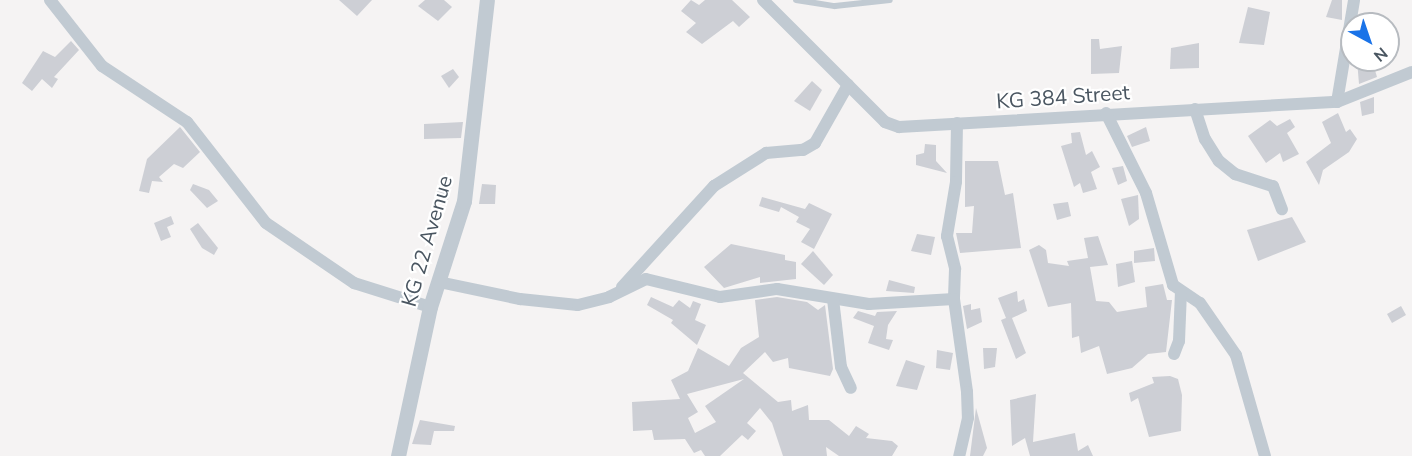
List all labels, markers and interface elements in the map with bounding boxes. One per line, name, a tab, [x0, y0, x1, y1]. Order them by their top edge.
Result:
north arrow	[1340, 12, 1400, 72]
text: N	[1369, 42, 1392, 67]
street label: KG 384 Street	[995, 80, 1131, 114]
street label: KG 22 Avenue	[396, 173, 458, 309]

